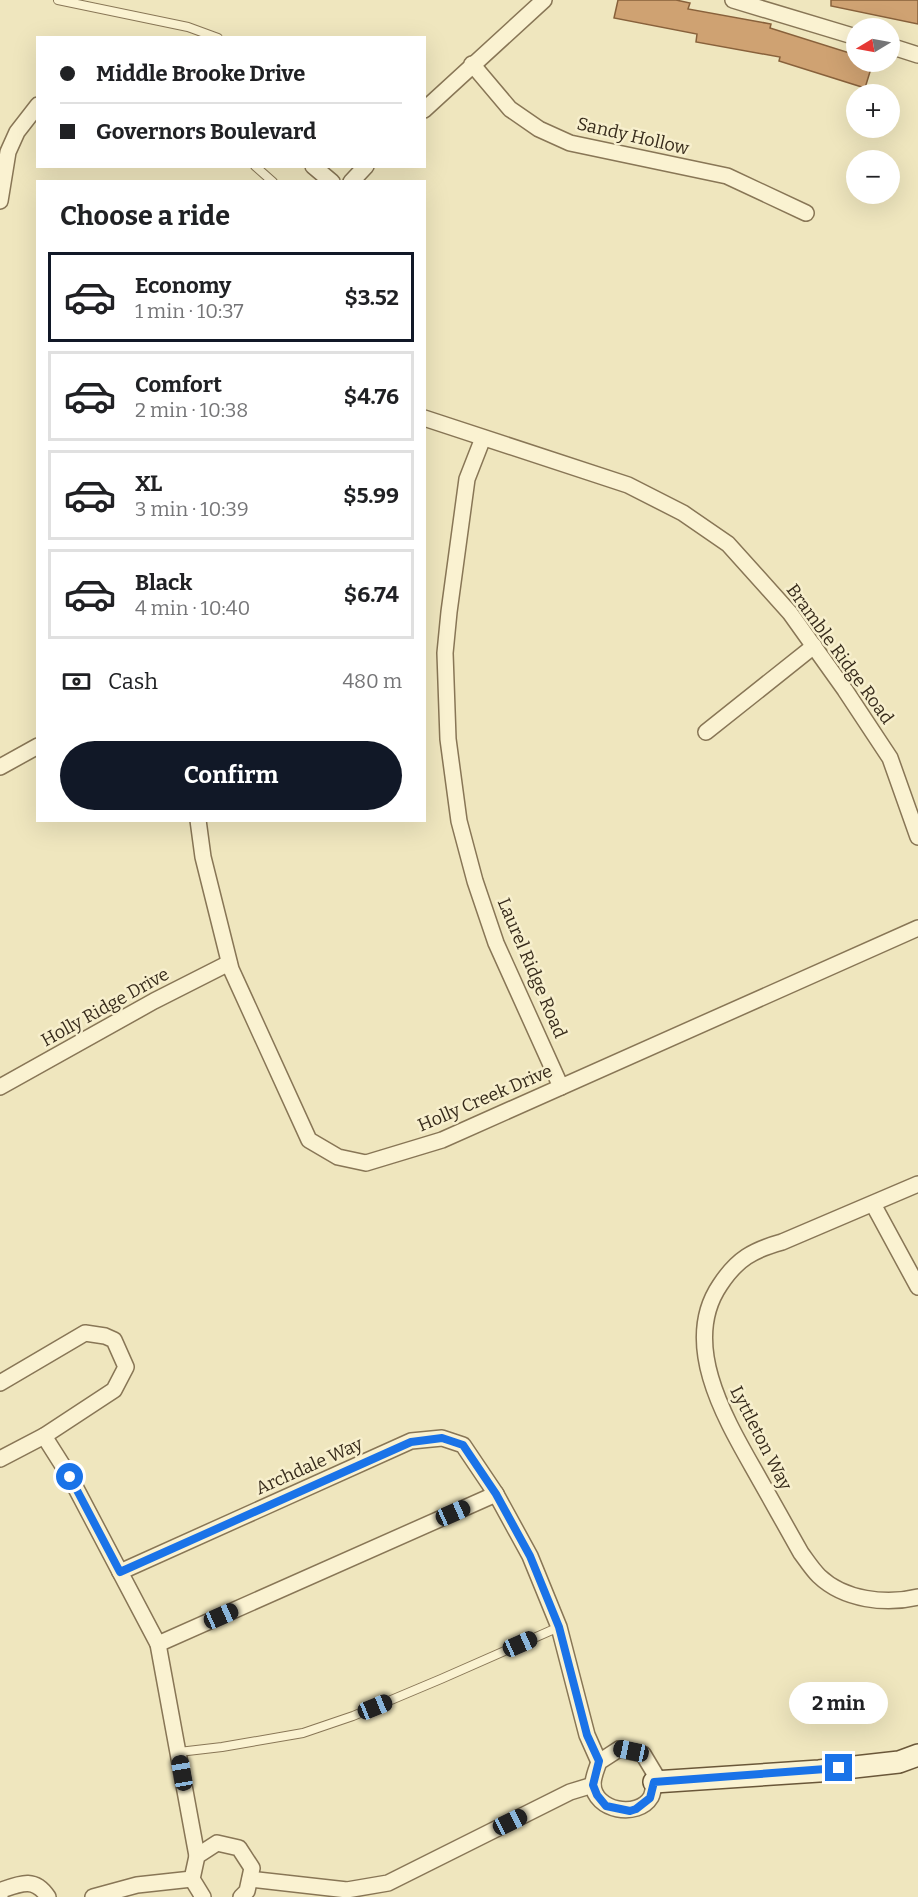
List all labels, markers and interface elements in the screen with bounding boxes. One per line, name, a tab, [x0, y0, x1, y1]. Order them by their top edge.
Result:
north arrow	[846, 18, 900, 72]
map controls	[846, 18, 900, 204]
text: Middle Brooke Drive	[96, 60, 305, 87]
button: +	[846, 84, 900, 138]
street label: Sandy Hollow	[575, 112, 692, 160]
text: Governors Boulevard	[96, 118, 316, 145]
button: −	[846, 150, 900, 204]
text: Choose a ride	[60, 200, 230, 232]
icon: car	[63, 270, 117, 324]
text: Economy	[135, 272, 231, 299]
text: $3.52	[345, 284, 399, 311]
text: 1 min · 10:37	[135, 299, 244, 323]
icon: car	[63, 369, 117, 423]
text: Comfort	[135, 371, 222, 398]
text: $4.76	[344, 383, 399, 410]
text: 2 min · 10:38	[135, 398, 248, 422]
icon: car	[63, 468, 117, 522]
text: XL	[135, 470, 162, 497]
text: $5.99	[343, 482, 399, 509]
text: 3 min · 10:39	[135, 497, 249, 521]
icon: car	[63, 567, 117, 621]
text: Black	[135, 569, 192, 596]
street label: Bramble Ridge Road	[782, 580, 898, 729]
text: $6.74	[344, 581, 399, 608]
text: 4 min · 10:40	[135, 596, 250, 620]
icon: cash	[60, 665, 93, 698]
text: Cash	[108, 668, 158, 695]
text: 480 m	[342, 669, 402, 693]
button: Confirm	[60, 741, 402, 810]
street label: Laurel Ridge Road	[493, 895, 572, 1042]
street label: Holly Ridge Drive	[37, 963, 173, 1051]
street label: Holly Creek Drive	[414, 1060, 556, 1136]
street label: Lyttleton Way	[725, 1382, 797, 1494]
street label: Archdale Way	[252, 1432, 366, 1499]
route start	[56, 1463, 83, 1490]
car	[433, 1497, 473, 1529]
car	[201, 1600, 241, 1632]
car	[500, 1628, 540, 1660]
callout: 2 min	[790, 1681, 888, 1723]
text: 2 min	[812, 1691, 865, 1715]
car	[355, 1692, 395, 1722]
car	[612, 1738, 650, 1764]
car	[170, 1754, 194, 1792]
route end	[825, 1754, 852, 1781]
car	[490, 1806, 530, 1838]

